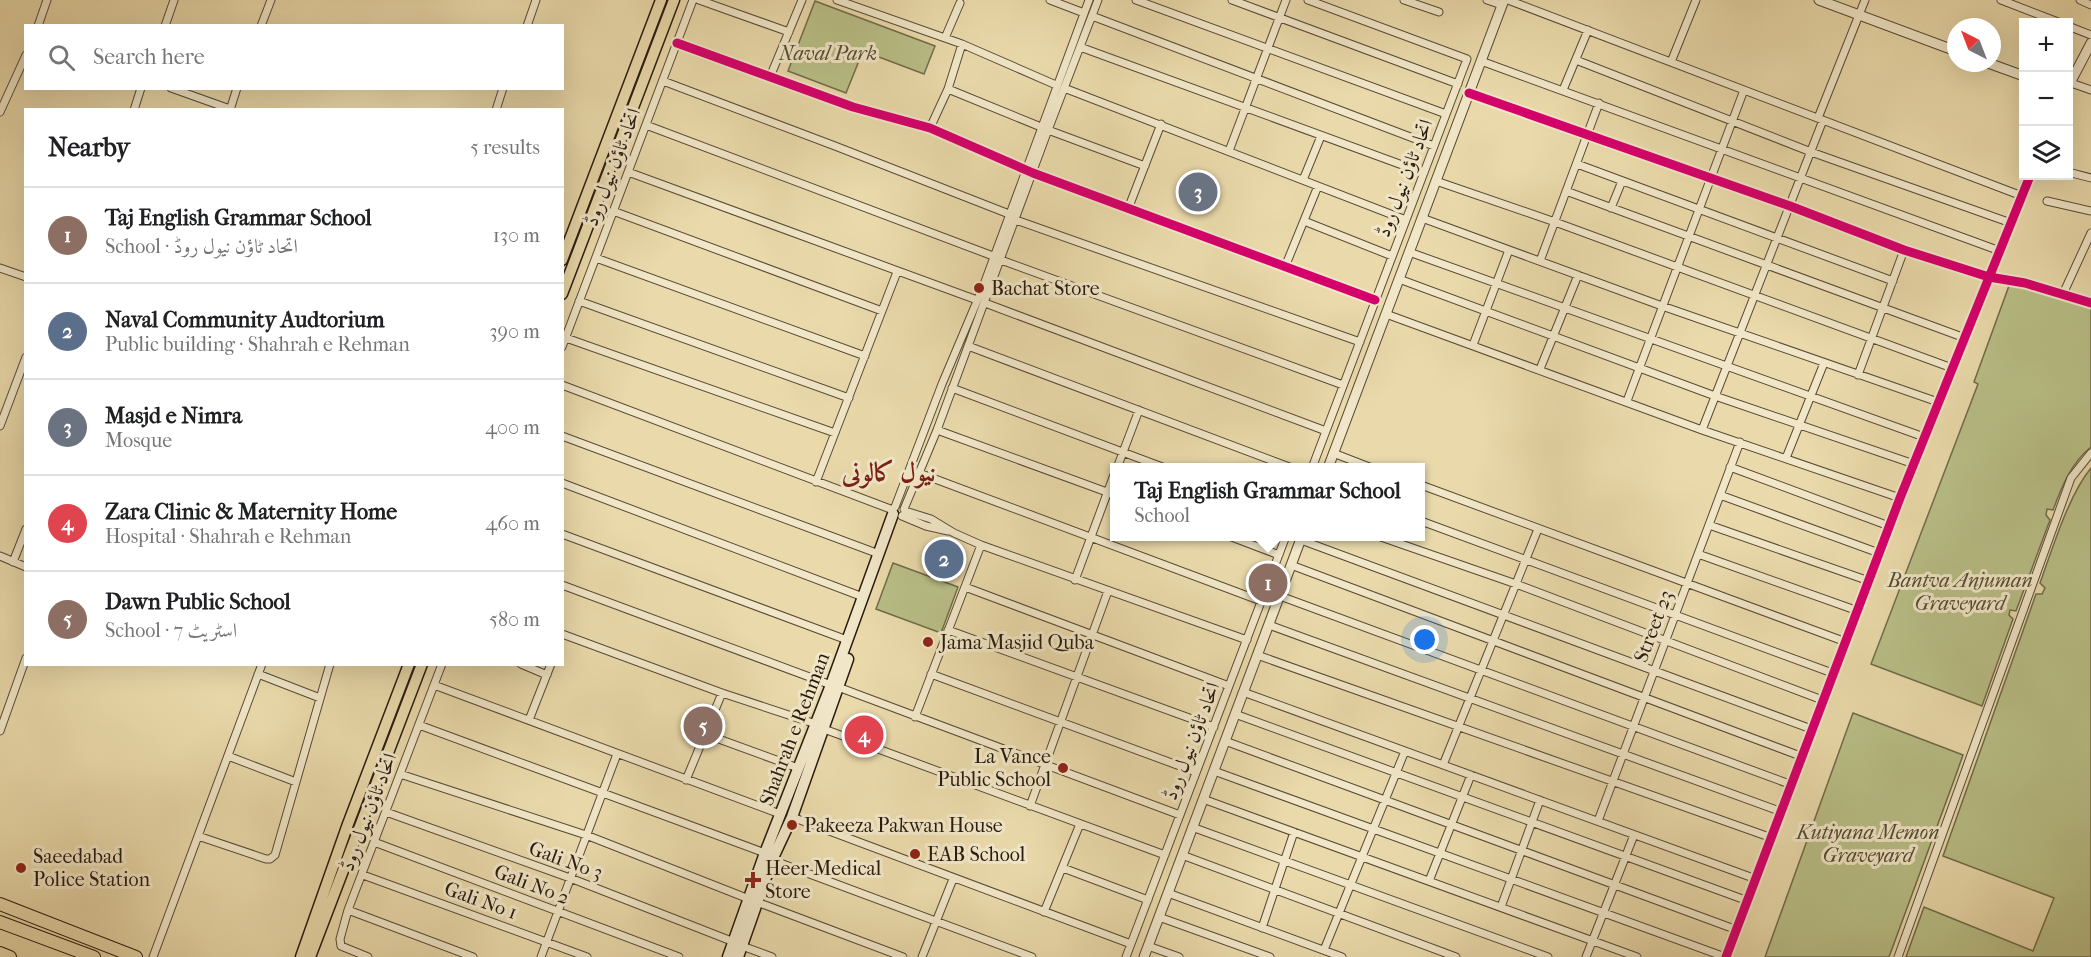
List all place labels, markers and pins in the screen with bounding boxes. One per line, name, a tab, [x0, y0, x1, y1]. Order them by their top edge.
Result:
pin: 3	[1178, 170, 1218, 214]
place label: Bachat Store	[991, 277, 1100, 300]
marker: Bachat Store	[972, 281, 986, 295]
pin: 2	[924, 536, 964, 582]
pin: 1	[1248, 560, 1288, 606]
place label: Jama Masjid Quba	[938, 631, 1095, 654]
marker: Jama Masjid Quba	[921, 635, 935, 649]
pin: 5	[684, 704, 722, 748]
pin: 4	[844, 712, 884, 758]
place label: La Vance Public School	[937, 745, 1051, 791]
marker: La Vance Public School	[1056, 761, 1070, 775]
place label: Pakeeza Pakwan House	[804, 814, 1003, 837]
marker: Pakeeza Pakwan House	[785, 818, 799, 832]
place label: EAB School	[927, 843, 1026, 866]
place label: Saeedabad Police Station	[33, 845, 151, 891]
marker: EAB School	[908, 847, 922, 861]
place label: Heer Medical Store	[765, 857, 882, 903]
marker: Saeedabad Police Station	[14, 861, 28, 875]
marker: Heer Medical Store	[746, 873, 760, 887]

